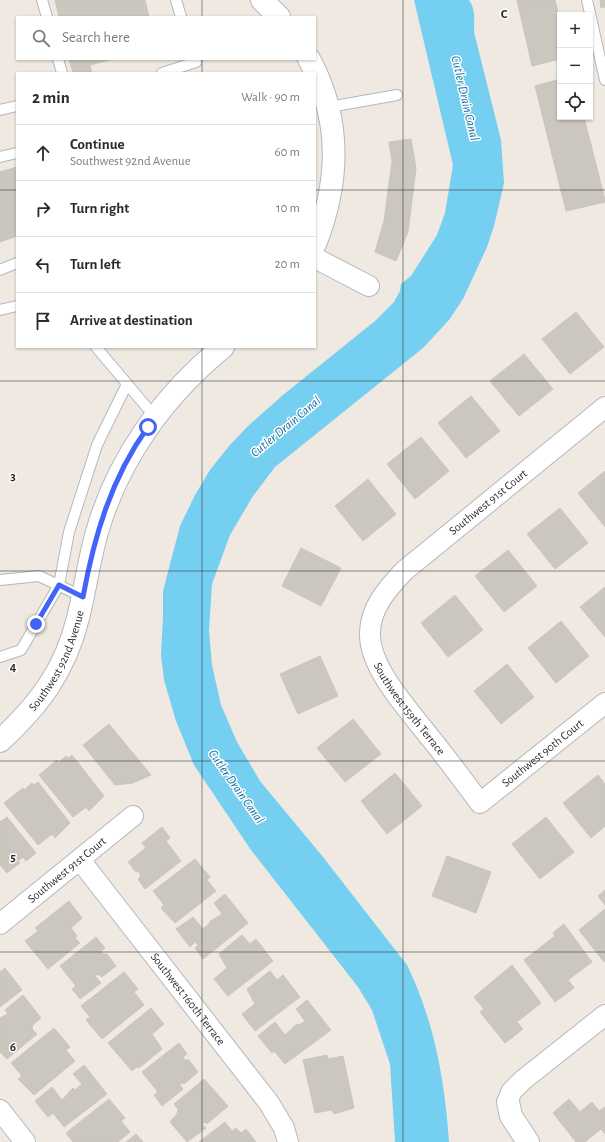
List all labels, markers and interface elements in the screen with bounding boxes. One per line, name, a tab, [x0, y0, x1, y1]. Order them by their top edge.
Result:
text: C	[501, 8, 508, 21]
map controls	[557, 12, 593, 120]
button: +	[557, 12, 593, 48]
search box	[16, 16, 316, 60]
icon: search	[30, 27, 52, 49]
text: Search here	[62, 30, 130, 45]
button: −	[557, 48, 593, 84]
water label: Cutler Drain Canal	[448, 55, 481, 142]
button: locate	[557, 84, 593, 120]
text: 2 min	[32, 89, 70, 106]
text: Walk · 90 m	[241, 91, 300, 104]
text: Continue	[70, 137, 125, 152]
icon: ahead	[32, 142, 54, 164]
text: 60 m	[274, 146, 300, 159]
text: Southwest 92nd Avenue	[70, 155, 191, 168]
icon: right	[32, 198, 54, 220]
text: Turn right	[70, 201, 129, 216]
text: 10 m	[276, 202, 300, 215]
icon: left	[32, 254, 54, 276]
text: Turn left	[70, 257, 121, 272]
text: 20 m	[275, 258, 300, 271]
icon: arrive	[32, 310, 54, 332]
text: Arrive at destination	[70, 313, 193, 328]
water label: Cutler Drain Canal	[249, 394, 323, 460]
route start	[139, 418, 157, 436]
street label: Southwest 91st Court	[447, 467, 529, 537]
text: 3	[10, 470, 16, 483]
street label: Southwest 92nd Avenue	[26, 609, 86, 713]
route end	[27, 615, 45, 633]
street label: Southwest 159th Terrace	[372, 660, 447, 757]
text: 4	[10, 661, 17, 674]
street label: Southwest 90th Court	[499, 717, 586, 789]
water label: Cutler Drain Canal	[206, 748, 266, 826]
street label: Southwest 91st Court	[25, 835, 108, 905]
text: 5	[10, 851, 16, 864]
street label: Southwest 160th Terrace	[149, 951, 228, 1047]
text: 6	[10, 1041, 16, 1054]

